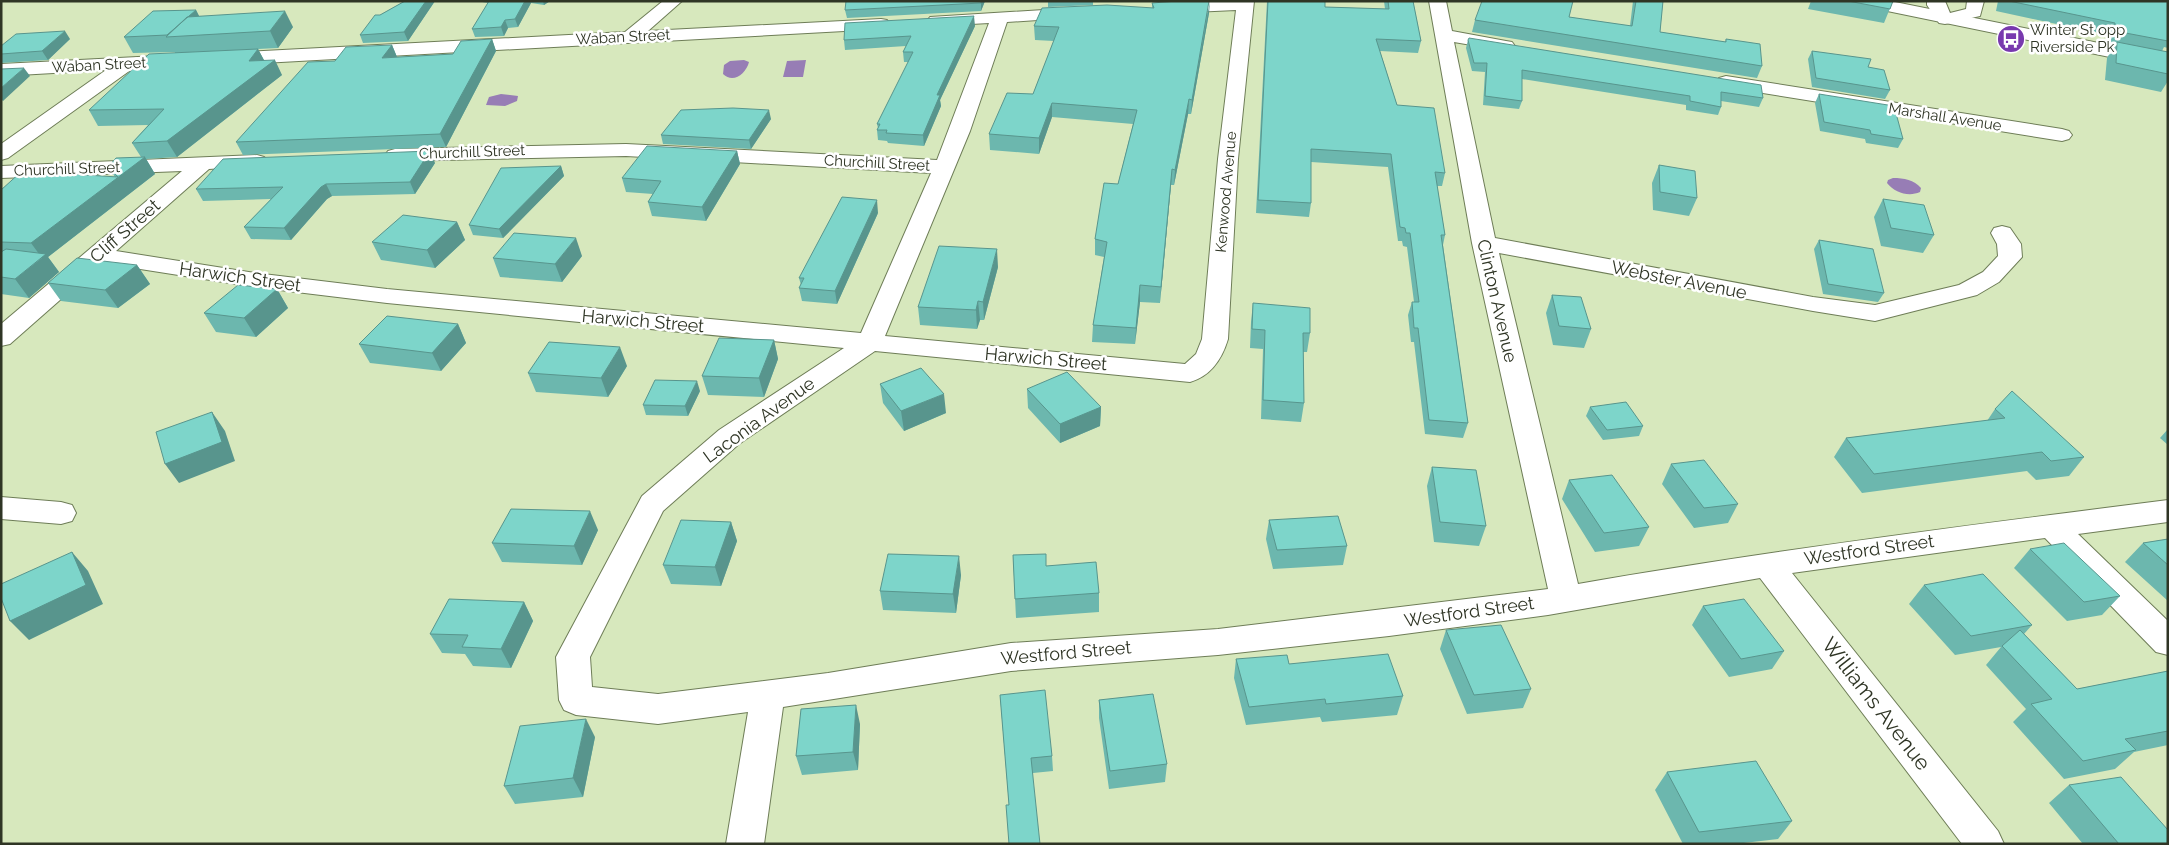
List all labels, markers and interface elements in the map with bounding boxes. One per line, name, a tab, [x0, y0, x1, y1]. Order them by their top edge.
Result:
place label: Winter St opp Riverside Pk	[2030, 21, 2125, 56]
bus stop icon: Winter St opp Riverside Pk	[1996, 24, 2026, 54]
street label: Waban Street	[575, 26, 671, 48]
street label: Waban Street	[51, 54, 147, 76]
street label: Marshall Avenue	[1887, 99, 2003, 135]
street label: Kenwood Avenue	[1212, 130, 1240, 253]
street label: Churchill Street	[419, 141, 525, 163]
street label: Churchill Street	[823, 151, 931, 175]
street label: Churchill Street	[14, 158, 120, 180]
street label: Cliff Street	[85, 195, 164, 267]
street label: Clinton Avenue	[1473, 237, 1522, 365]
street label: Webster Avenue	[1610, 256, 1749, 303]
street label: Harwich Street	[178, 258, 302, 295]
street label: Harwich Street	[581, 305, 705, 336]
street label: Harwich Street	[984, 343, 1108, 374]
street label: Laconia Avenue	[699, 372, 819, 467]
street label: Westford Street	[1803, 530, 1935, 569]
street label: Westford Street	[1403, 592, 1535, 631]
street label: Williams Avenue	[1817, 632, 1936, 775]
street label: Westford Street	[1000, 636, 1132, 669]

